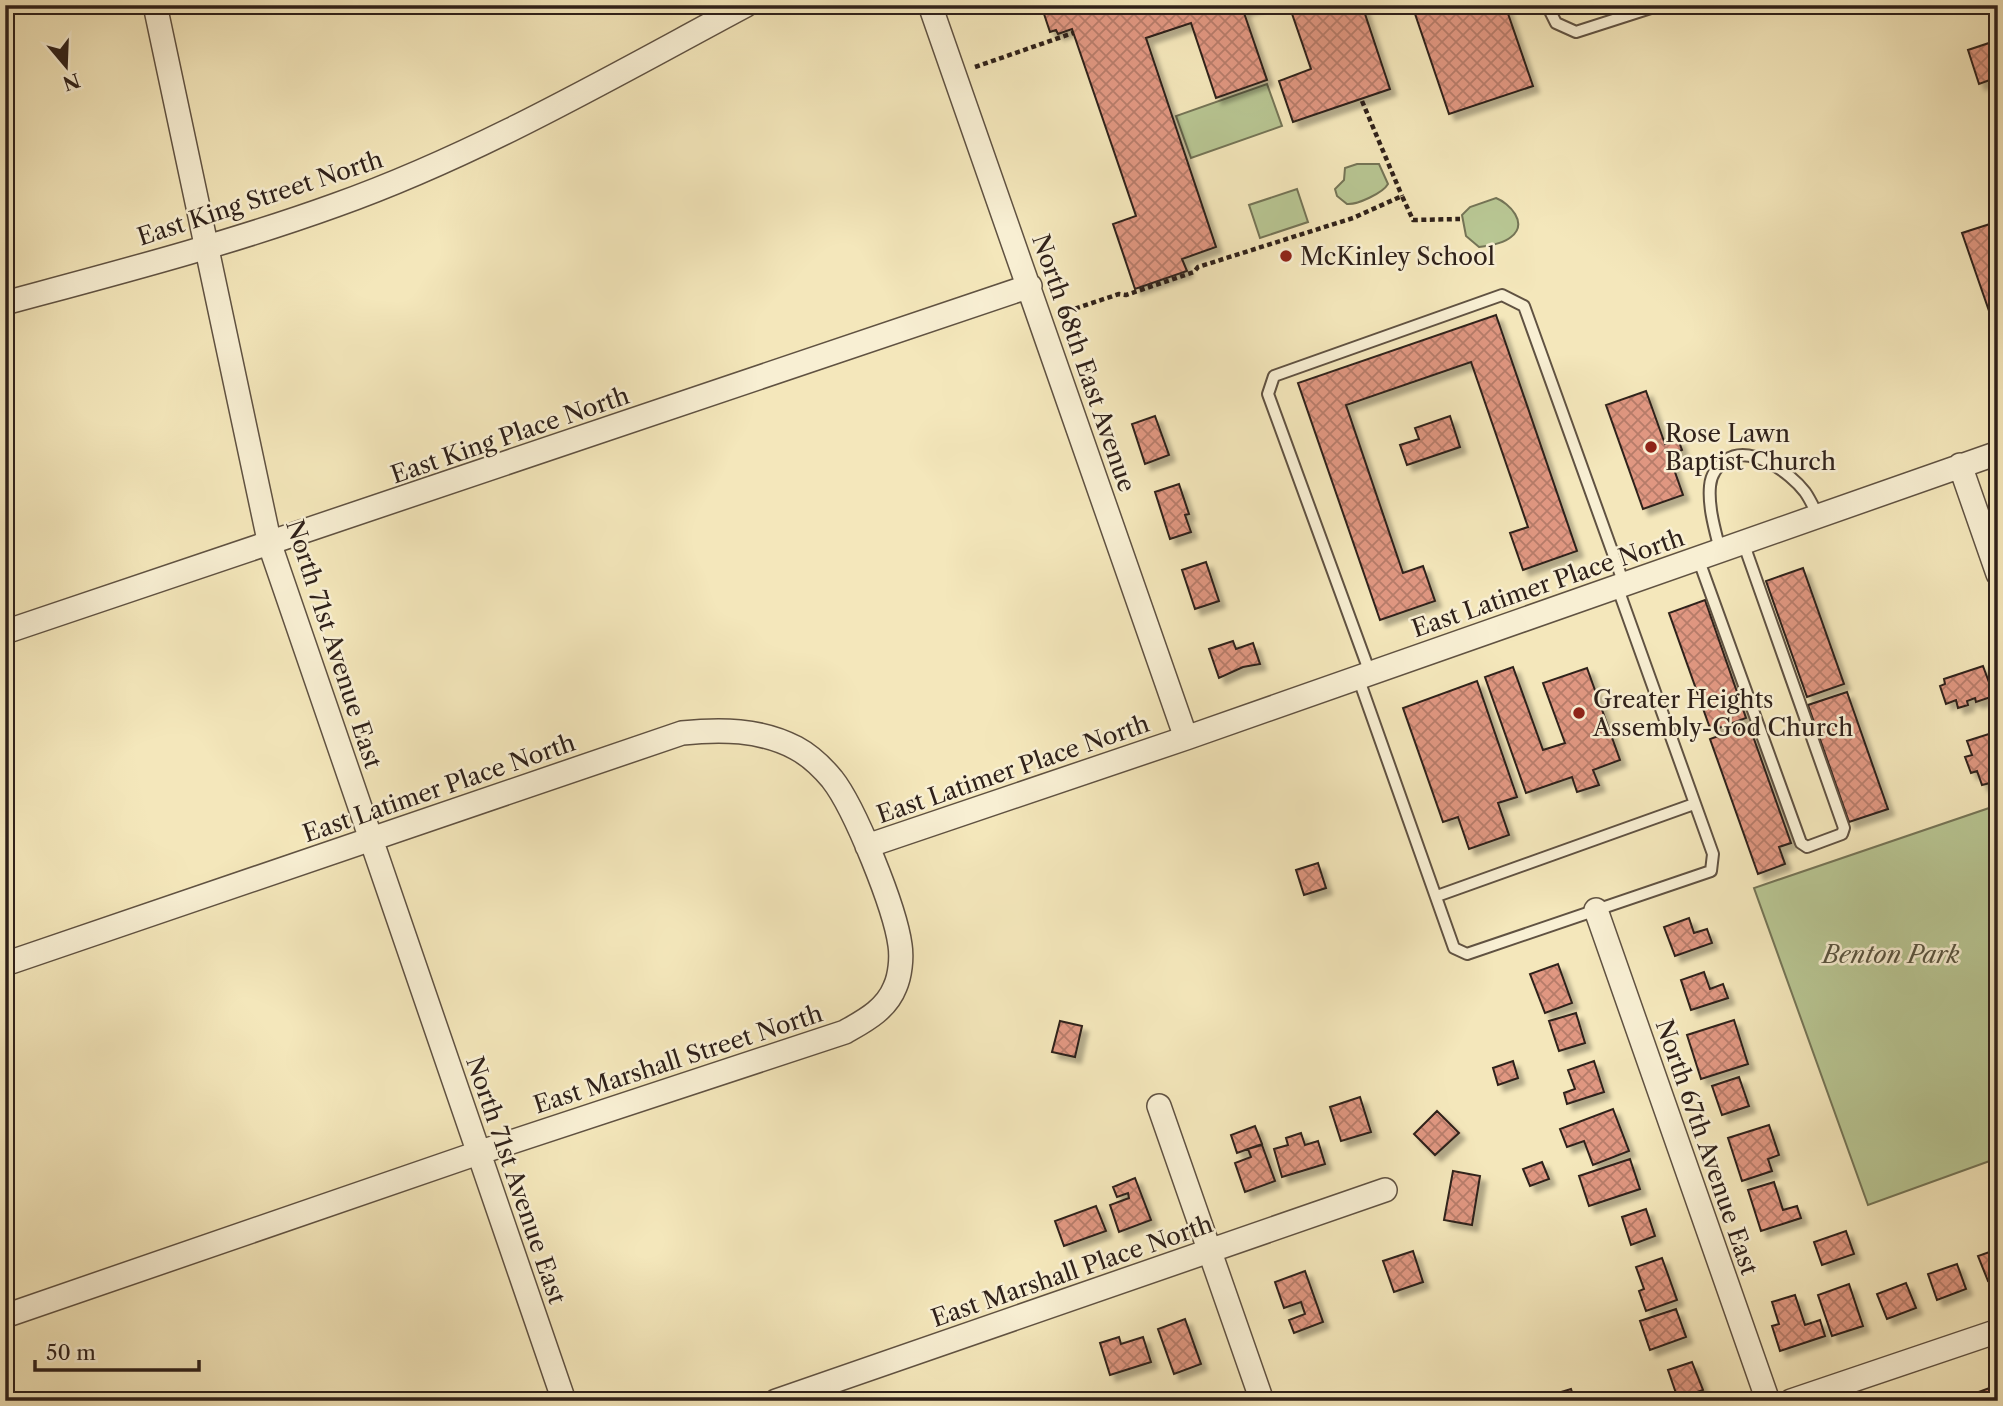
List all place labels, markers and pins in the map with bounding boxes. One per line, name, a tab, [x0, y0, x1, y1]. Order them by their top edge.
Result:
place label: McKinley School	[1300, 242, 1495, 271]
marker: McKinley School	[1278, 248, 1294, 264]
place label: Rose Lawn Baptist Church	[1665, 419, 1836, 476]
marker: Rose Lawn Baptist Church	[1643, 439, 1659, 455]
place label: Greater Heights Assembly-God Church	[1592, 685, 1853, 742]
marker: Greater Heights Assembly-God Church	[1571, 705, 1587, 721]

